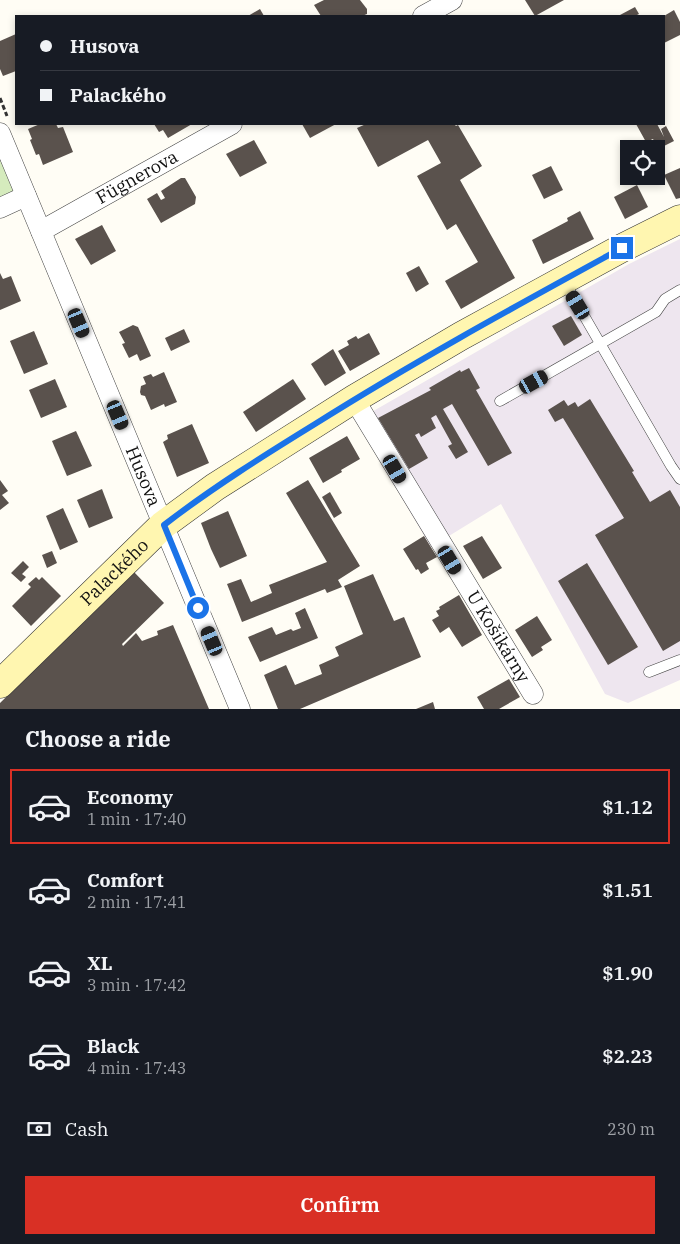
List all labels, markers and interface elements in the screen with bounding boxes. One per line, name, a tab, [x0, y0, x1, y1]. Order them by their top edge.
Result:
text: Husova	[70, 34, 139, 58]
text: Palackého	[70, 83, 166, 107]
map controls	[620, 140, 665, 185]
button: locate	[620, 140, 665, 185]
street label: Fügnerova	[92, 145, 182, 209]
route end	[611, 237, 633, 259]
car	[563, 288, 592, 322]
car	[66, 306, 91, 340]
car	[517, 368, 550, 396]
car	[105, 398, 130, 432]
street label: Husova	[121, 443, 166, 510]
car	[381, 452, 408, 486]
street label: Palackého	[75, 533, 153, 610]
car	[435, 543, 464, 577]
street label: U Košikárny	[462, 586, 536, 687]
route start	[187, 597, 209, 619]
car	[199, 624, 224, 658]
text: Choose a ride	[25, 724, 171, 753]
icon: car	[27, 784, 72, 829]
text: Economy	[87, 785, 173, 809]
text: $1.12	[602, 795, 653, 819]
text: 1 min · 17:40	[87, 809, 186, 829]
icon: car	[27, 867, 72, 912]
text: Comfort	[87, 868, 164, 892]
text: $1.51	[602, 878, 653, 902]
text: 2 min · 17:41	[87, 892, 186, 912]
icon: car	[27, 950, 72, 995]
text: XL	[87, 951, 113, 975]
text: $1.90	[602, 961, 653, 985]
text: 3 min · 17:42	[87, 975, 186, 995]
icon: car	[27, 1033, 72, 1078]
text: Black	[87, 1034, 139, 1058]
text: $2.23	[602, 1044, 653, 1068]
text: 4 min · 17:43	[87, 1058, 186, 1078]
icon: cash	[25, 1115, 53, 1143]
text: Cash	[65, 1117, 109, 1141]
text: 230 m	[607, 1119, 655, 1139]
button: Confirm	[25, 1176, 655, 1234]

